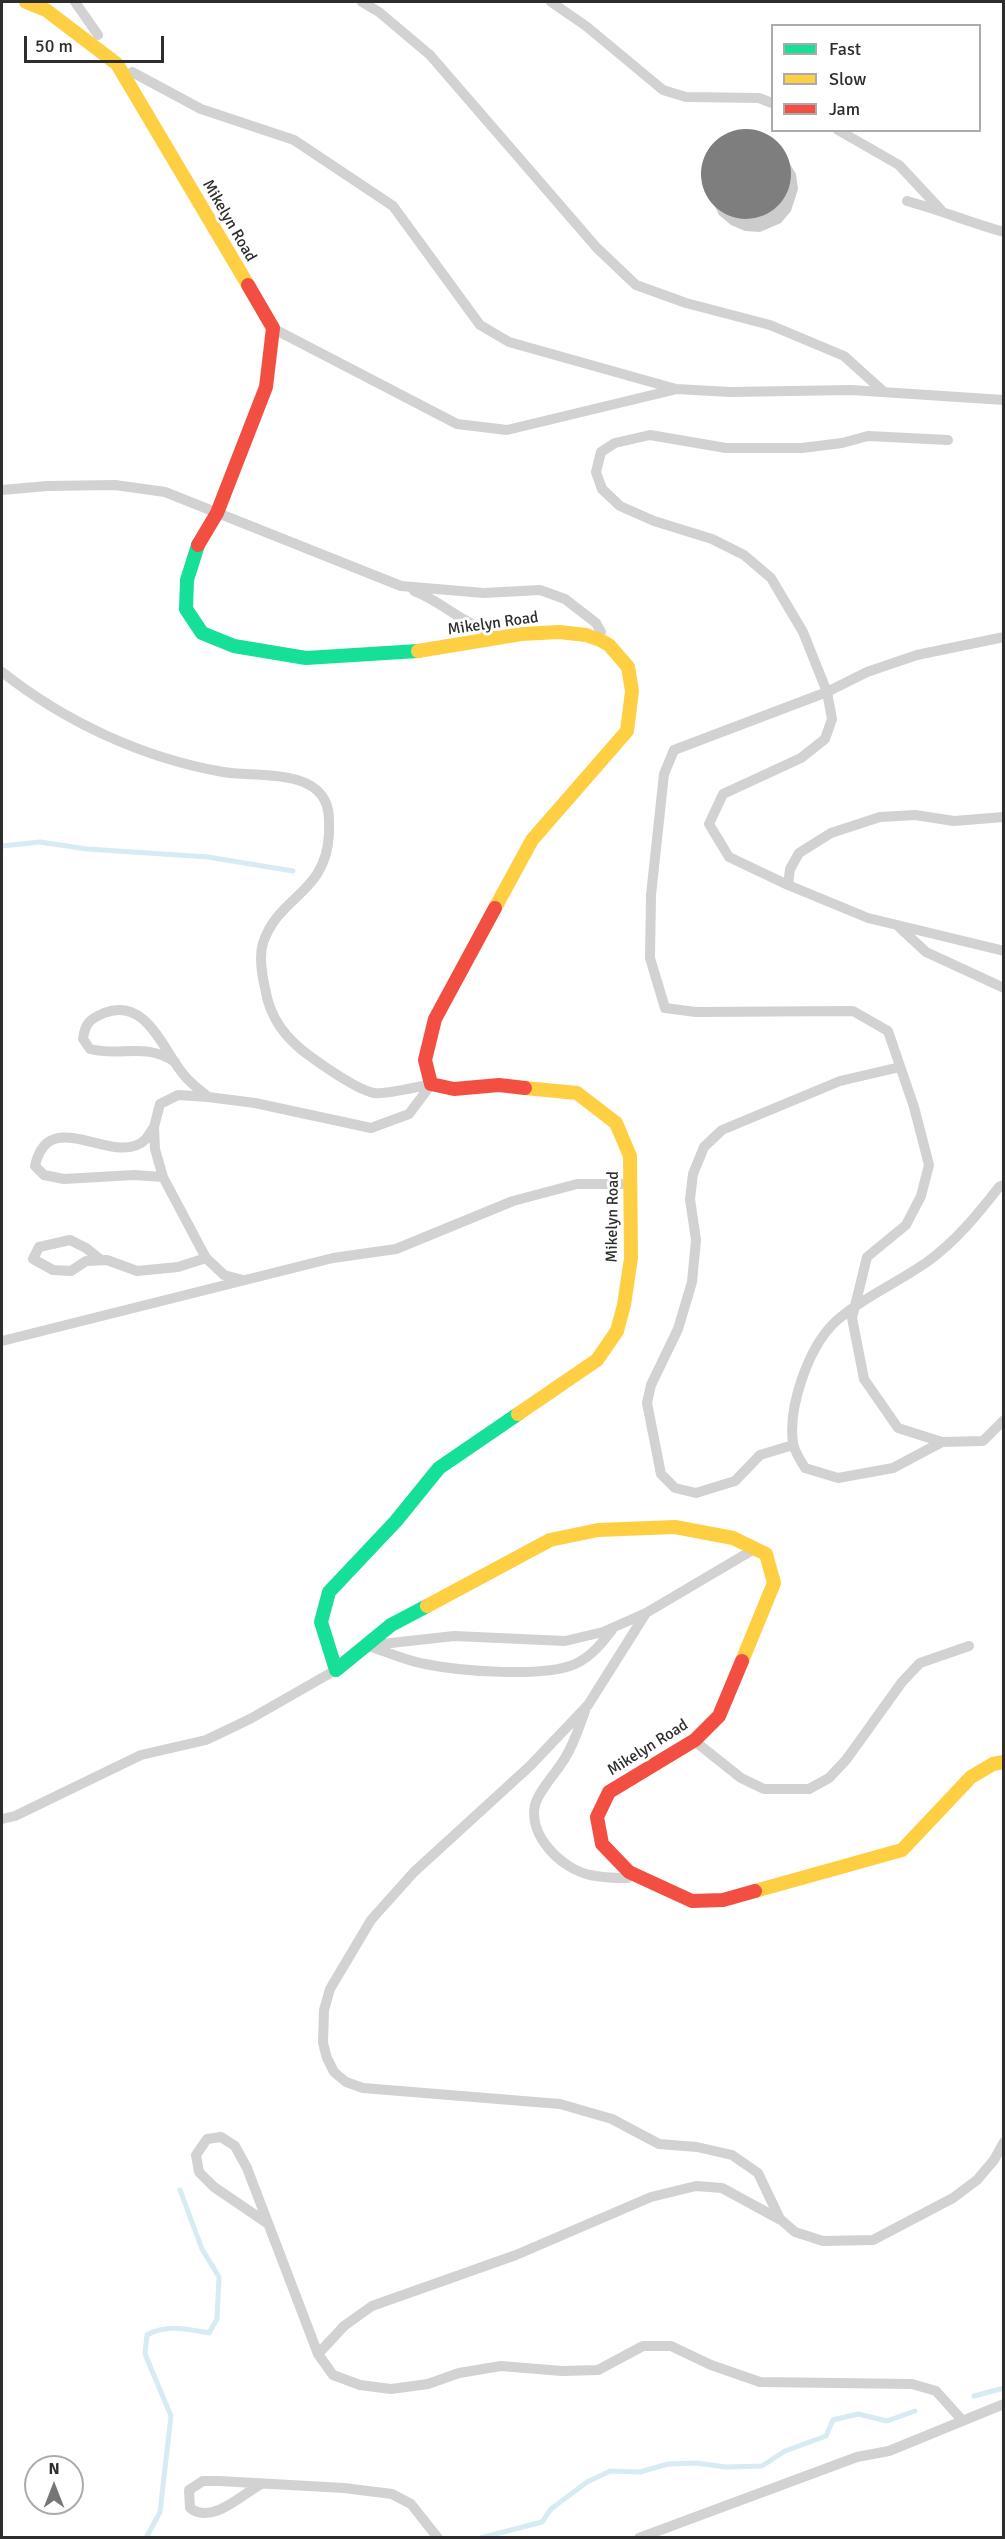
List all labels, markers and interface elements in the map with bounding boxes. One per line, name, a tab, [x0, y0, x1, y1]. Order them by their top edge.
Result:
scale bar	[27, 24, 166, 62]
legend	[771, 24, 981, 132]
text: 50 m	[35, 35, 73, 57]
text: Fast	[829, 38, 861, 60]
text: Slow	[829, 68, 866, 90]
text: Jam	[829, 98, 860, 120]
street label: Mikelyn Road	[198, 177, 260, 265]
street label: Mikelyn Road	[446, 608, 540, 640]
street label: Mikelyn Road	[603, 1171, 623, 1263]
street label: Mikelyn Road	[604, 1716, 692, 1780]
north arrow	[24, 2455, 84, 2515]
text: N	[48, 2459, 60, 2479]

